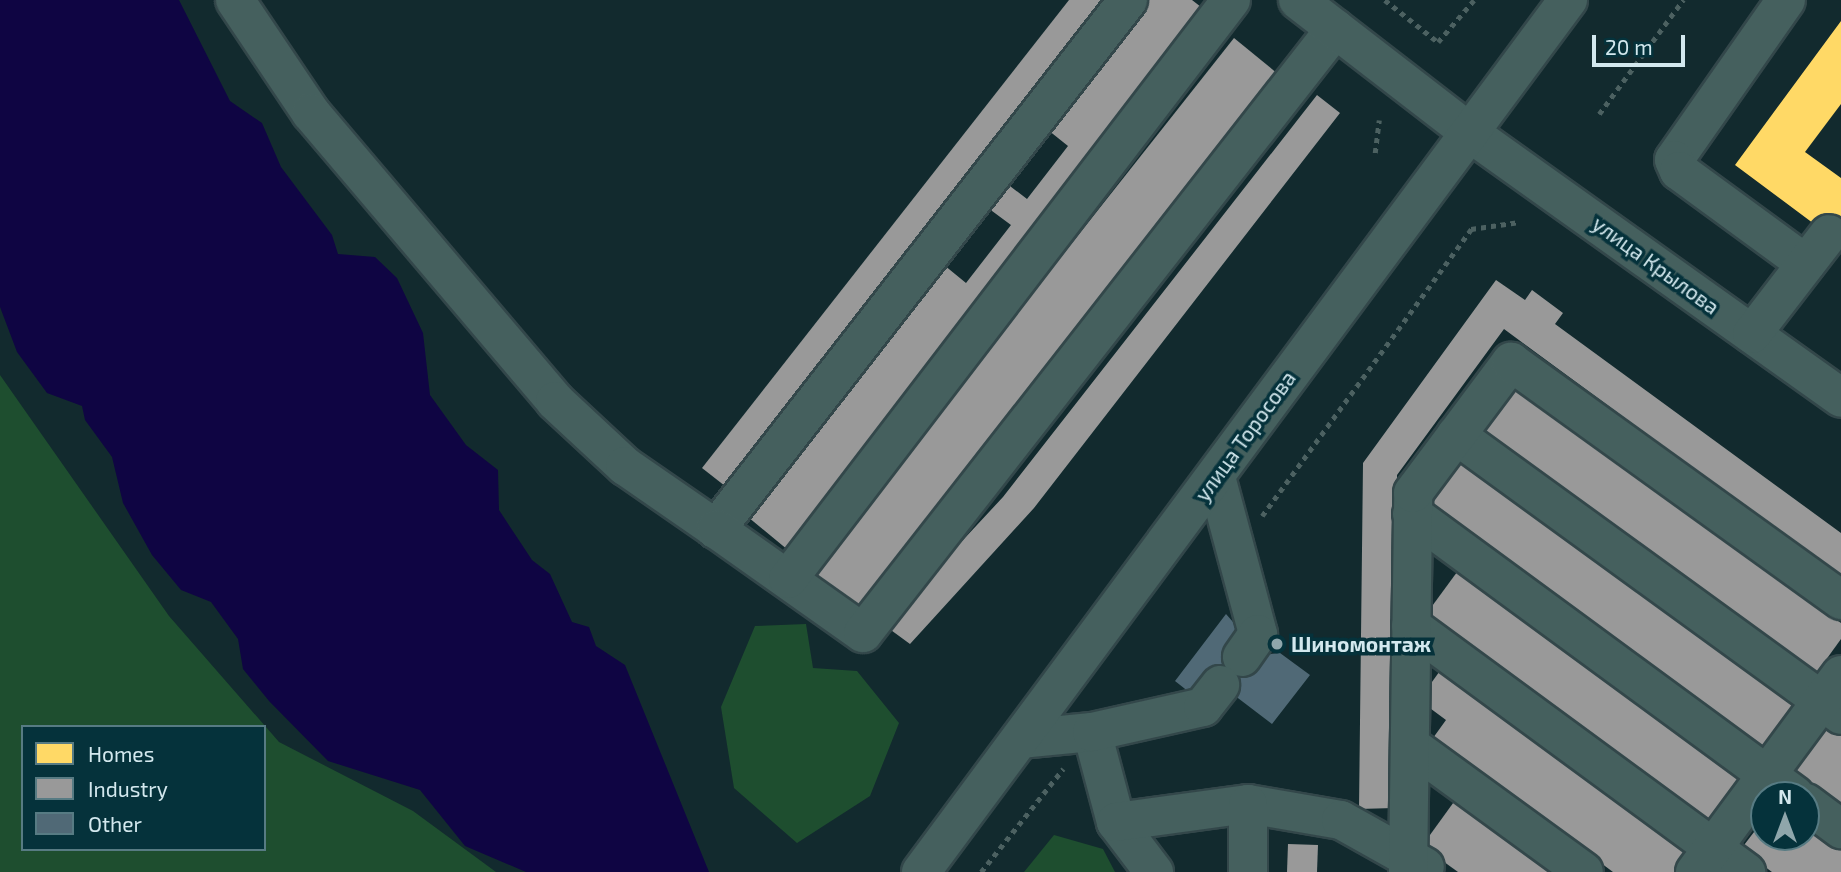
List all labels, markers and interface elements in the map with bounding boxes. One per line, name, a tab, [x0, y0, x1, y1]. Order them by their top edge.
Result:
scale bar	[1596, 21, 1689, 65]
text: 20 m	[1605, 34, 1653, 59]
street label: улица Крылова	[1588, 211, 1724, 319]
street label: улица Торосова	[1189, 366, 1301, 506]
place label: Шиномонтаж	[1291, 631, 1431, 657]
marker: Шиномонтаж	[1269, 636, 1285, 652]
legend	[21, 725, 266, 851]
text: Homes	[88, 741, 154, 766]
text: Industry	[88, 776, 168, 801]
north arrow	[1750, 781, 1820, 851]
text: N	[1778, 785, 1792, 808]
text: Other	[88, 811, 142, 836]

